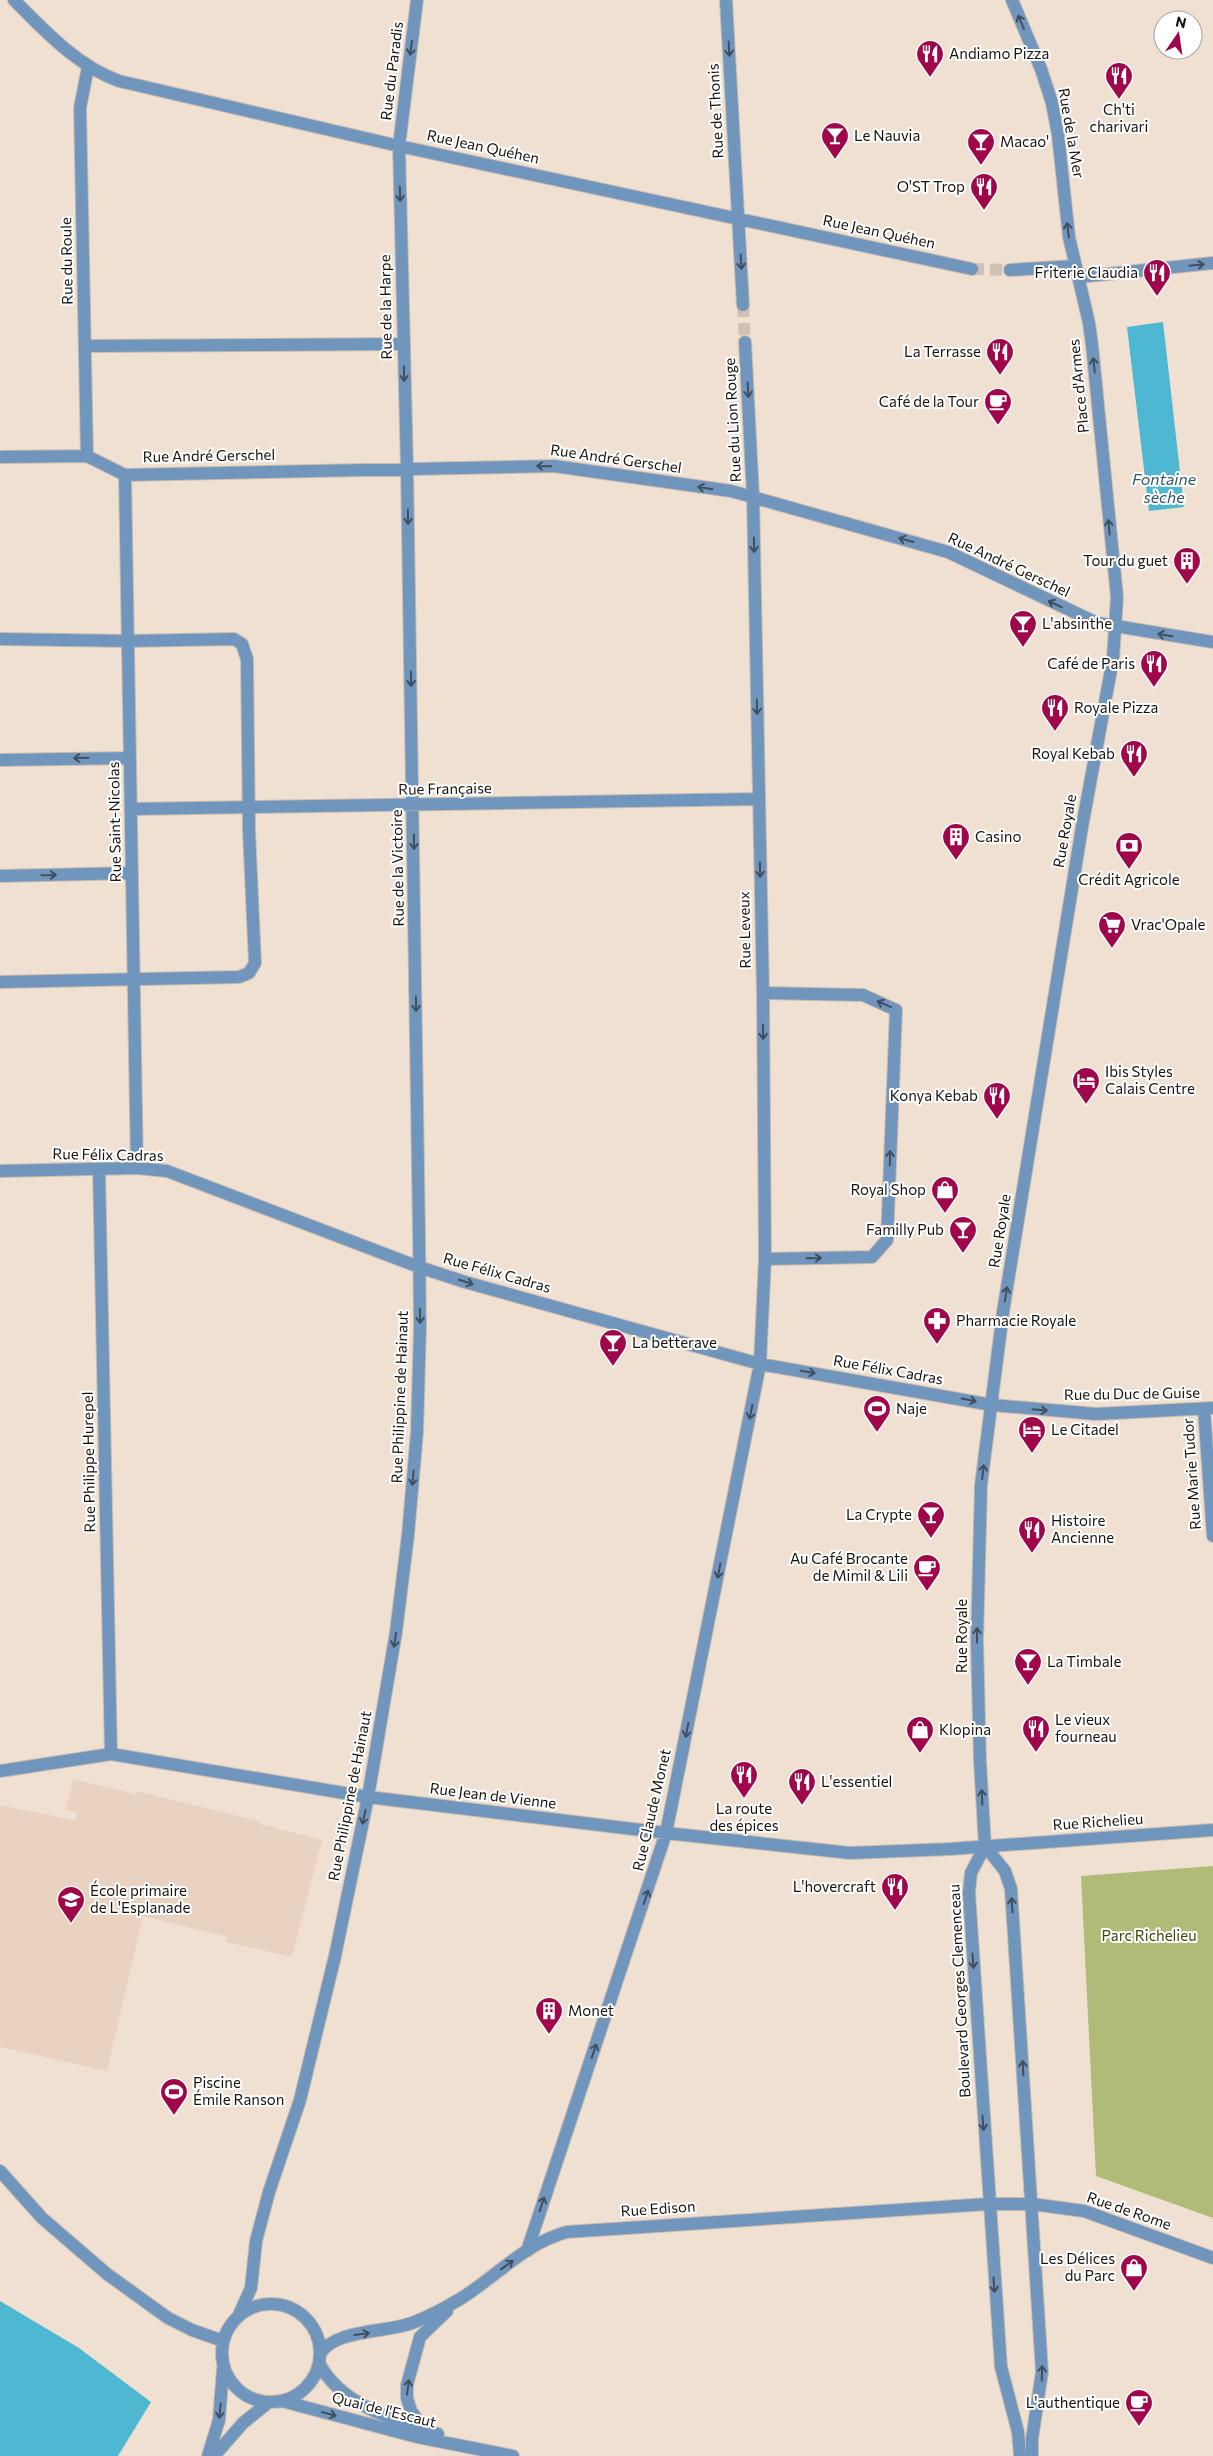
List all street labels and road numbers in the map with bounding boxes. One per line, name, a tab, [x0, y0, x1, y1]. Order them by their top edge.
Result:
street label: Rue du Paradis	[376, 20, 406, 121]
street label: Rue de Thonis	[704, 63, 726, 159]
street label: Rue de la Mer	[1055, 86, 1089, 179]
street label: Rue Jean Quéhen	[425, 125, 541, 167]
street label: Rue Jean Quéhen	[821, 210, 937, 252]
street label: Rue du Roule	[56, 217, 76, 305]
street label: Rue de la Harpe	[375, 254, 395, 360]
street label: Place d'Armes	[1064, 338, 1092, 434]
street label: Rue du Lion Rouge	[720, 357, 744, 483]
street label: Rue André Gerschel	[549, 440, 683, 476]
street label: Rue André Gerschel	[143, 445, 275, 465]
street label: Rue André Gerschel	[946, 528, 1073, 600]
street label: Rue Saint-Nicolas	[104, 761, 124, 883]
street label: Rue Française	[398, 778, 492, 798]
street label: Rue Royale	[1049, 792, 1079, 869]
street label: Rue de la Victoire	[387, 809, 407, 927]
street label: Rue Leveux	[734, 891, 754, 969]
street label: Rue Félix Cadras	[52, 1144, 164, 1164]
street label: Rue Royale	[984, 1193, 1014, 1269]
street label: Rue Félix Cadras	[441, 1248, 553, 1296]
street label: Rue Philippine de Hainaut	[387, 1310, 411, 1484]
street label: Rue Félix Cadras	[832, 1351, 945, 1388]
street label: Rue du Duc de Guise	[1064, 1383, 1200, 1403]
street label: Rue Philippe Hurepel	[78, 1391, 98, 1533]
street label: Rue Marie Tudor	[1178, 1417, 1204, 1531]
street label: Rue Royale	[952, 1599, 970, 1673]
street label: Rue Philippine de Hainaut	[324, 1709, 374, 1882]
street label: Rue Claude Monet	[628, 1747, 674, 1873]
street label: Rue Jean de Vienne	[429, 1778, 557, 1812]
street label: Rue Richelieu	[1052, 1809, 1144, 1833]
street label: Boulevard Georges Clemenceau	[944, 1884, 974, 2098]
street label: Rue de Rome	[1085, 2187, 1174, 2233]
street label: Rue Edison	[620, 2196, 696, 2220]
street label: Quai de l'Escaut	[330, 2387, 438, 2431]

